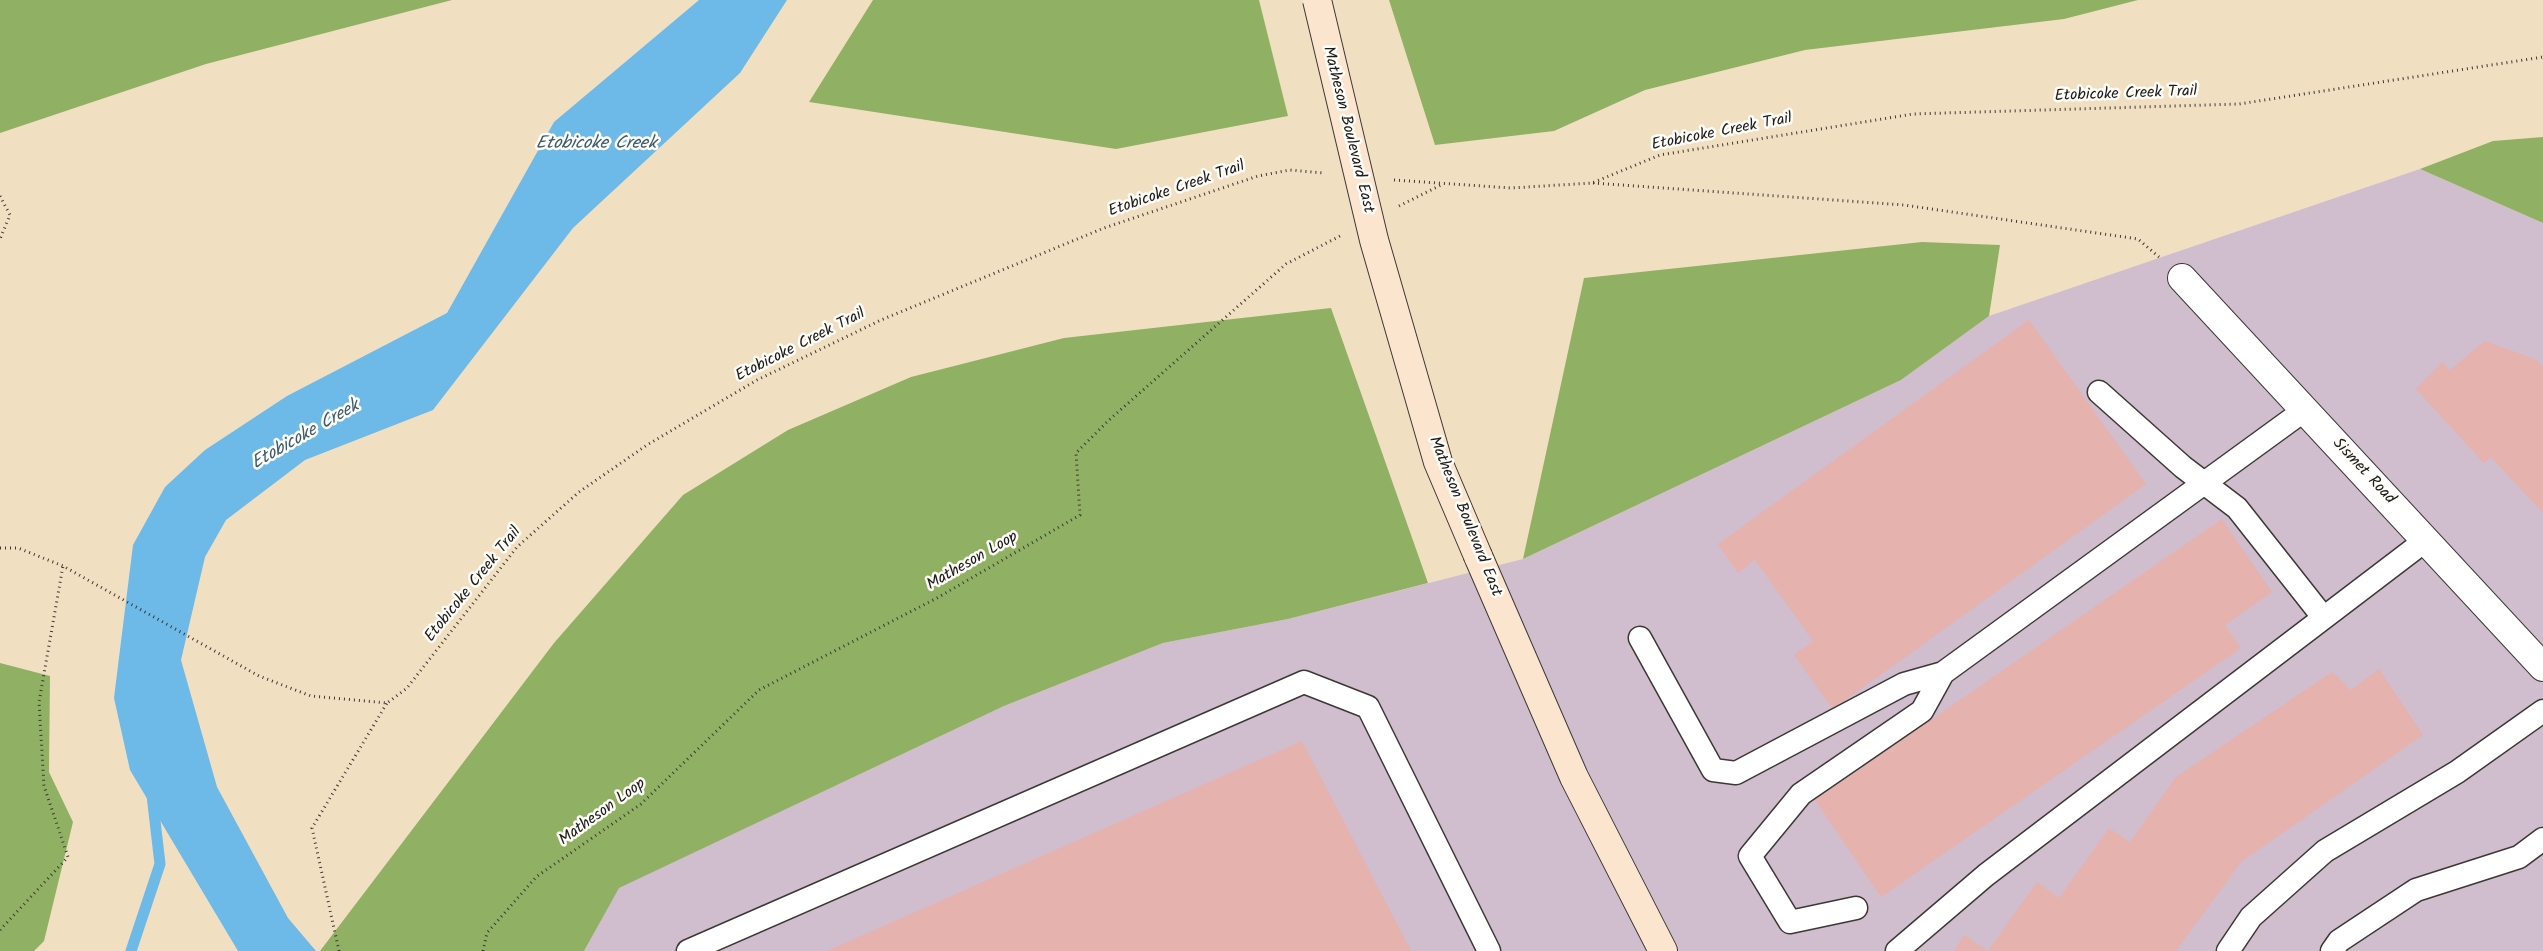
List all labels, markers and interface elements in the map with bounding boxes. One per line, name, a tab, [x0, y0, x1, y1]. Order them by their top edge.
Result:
street label: Matheson Boulevard East	[1317, 45, 1377, 215]
street label: Etobicoke Creek Trail	[2054, 83, 2198, 107]
street label: Etobicoke Creek Trail	[1650, 110, 1794, 156]
water label: Etobicoke Creek	[536, 134, 656, 156]
street label: Etobicoke Creek Trail	[1106, 158, 1248, 222]
street label: Etobicoke Creek Trail	[733, 305, 869, 387]
water label: Etobicoke Creek	[248, 396, 364, 476]
street label: Matheson Boulevard East	[1423, 434, 1505, 600]
street label: Sismet Road	[2327, 435, 2399, 509]
street label: Etobicoke Creek Trail	[422, 523, 526, 647]
street label: Matheson Loop	[924, 528, 1022, 596]
street label: Matheson Loop	[556, 775, 650, 851]

